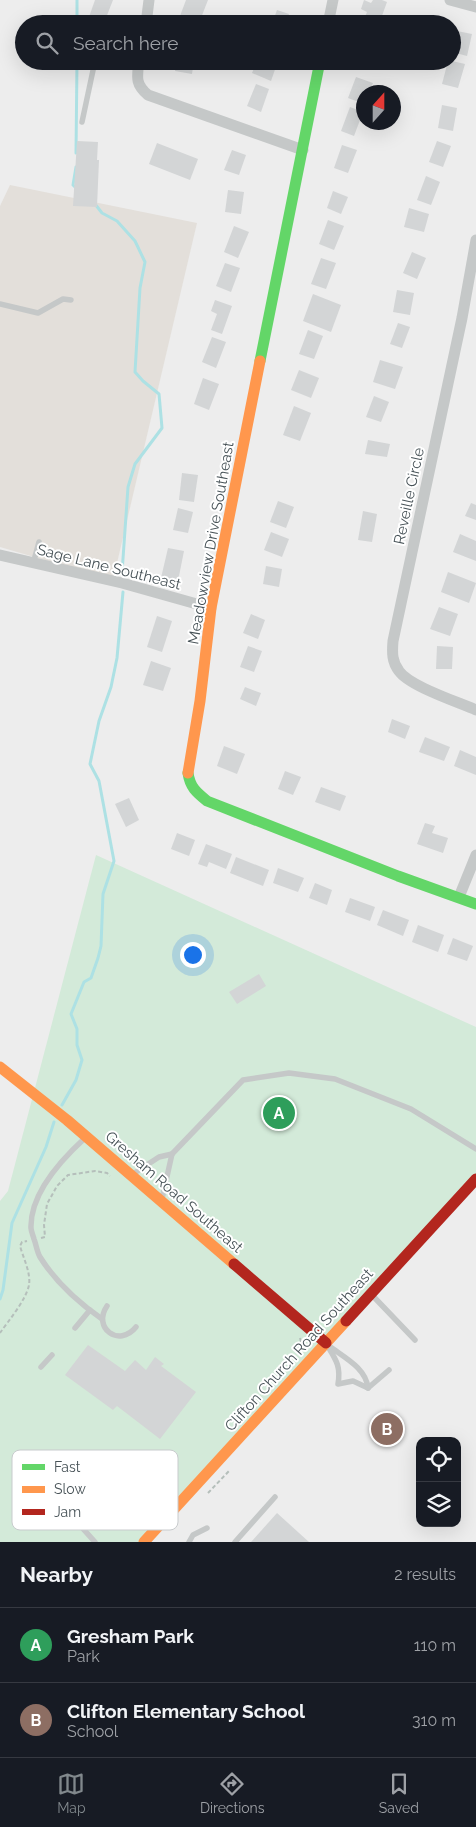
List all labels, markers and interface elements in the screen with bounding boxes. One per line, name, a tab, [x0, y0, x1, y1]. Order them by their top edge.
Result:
search box	[15, 15, 461, 70]
icon: search	[33, 29, 61, 57]
text: Search here	[73, 32, 179, 54]
north arrow	[356, 85, 401, 130]
street label: Meadowview Drive Southeast	[184, 440, 238, 646]
street label: Reveille Circle	[390, 446, 428, 546]
street label: Sage Lane Southeast	[35, 540, 183, 594]
your location	[180, 942, 206, 968]
pin: A	[263, 1094, 295, 1132]
street label: Gresham Road Southeast	[102, 1127, 246, 1257]
street label: Clifton Church Road Southeast	[221, 1265, 377, 1435]
pin: B	[371, 1410, 403, 1448]
map controls	[416, 1437, 461, 1527]
button: locate	[416, 1437, 461, 1482]
legend	[12, 1450, 178, 1530]
text: Fast	[54, 1459, 81, 1475]
text: Slow	[54, 1481, 86, 1497]
button: layers	[416, 1482, 461, 1527]
text: Jam	[54, 1504, 81, 1520]
text: Nearby	[20, 1562, 93, 1587]
text: 2 results	[394, 1565, 456, 1584]
text: Gresham Park	[67, 1625, 194, 1647]
text: A	[31, 1636, 41, 1655]
text: 110 m	[414, 1636, 456, 1655]
text: Park	[67, 1647, 100, 1666]
text: Clifton Elementary School	[67, 1700, 305, 1722]
text: B	[31, 1711, 41, 1730]
text: 310 m	[412, 1711, 456, 1730]
text: School	[67, 1722, 118, 1741]
tab: Map	[57, 1770, 86, 1816]
tab: Directions	[200, 1770, 265, 1816]
tab: Saved	[379, 1770, 419, 1816]

